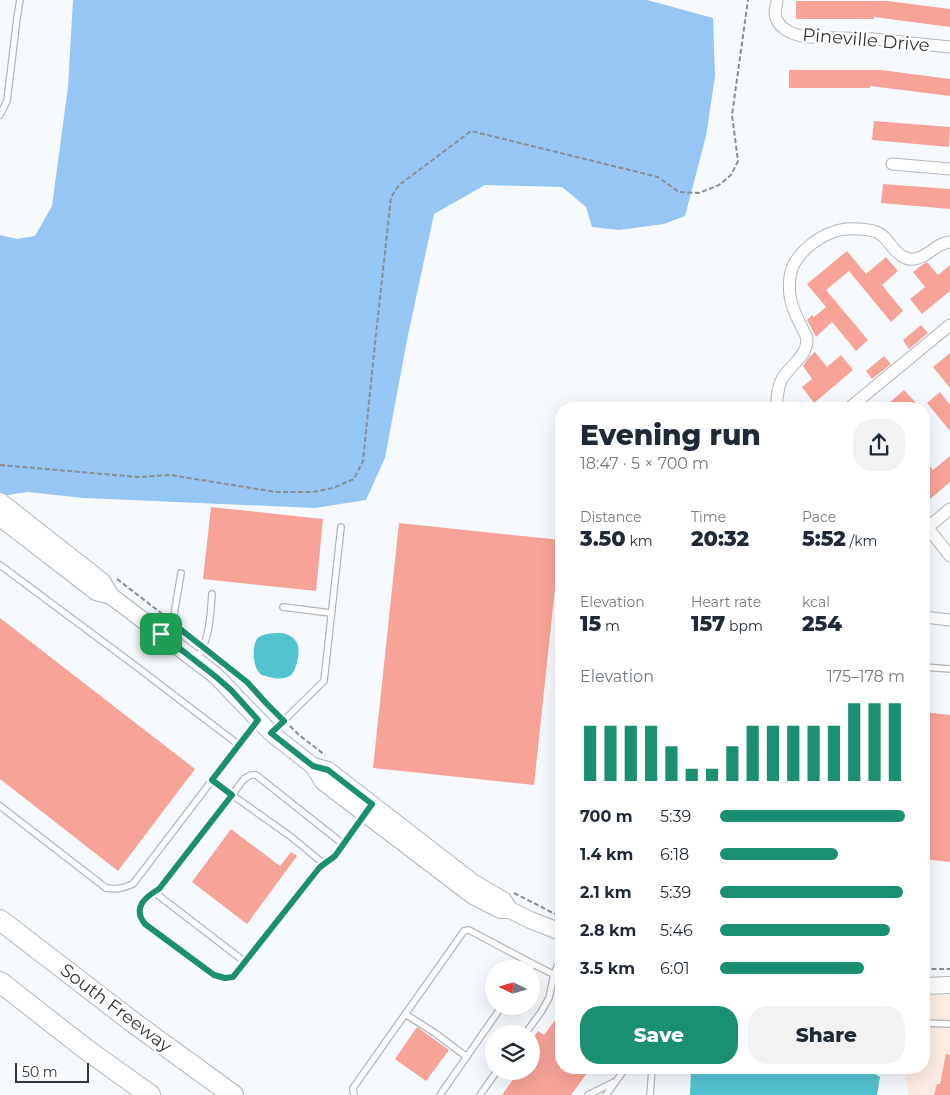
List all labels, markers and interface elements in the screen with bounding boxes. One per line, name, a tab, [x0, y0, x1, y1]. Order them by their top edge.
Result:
street label: Pineville Drive	[801, 23, 931, 57]
text: Evening run	[580, 418, 761, 452]
button: share	[853, 419, 905, 471]
text: 18:47 · 5 × 700 m	[580, 454, 709, 473]
text: Distance	[580, 508, 642, 526]
text: Time	[691, 508, 726, 526]
text: Pace	[802, 508, 836, 526]
text: 3.50	[580, 526, 626, 551]
text: 20:32	[691, 526, 749, 551]
text: 5:52	[802, 526, 846, 551]
text: km	[626, 532, 653, 550]
text: /km	[846, 532, 877, 550]
text: Elevation	[580, 593, 645, 611]
text: Heart rate	[691, 593, 761, 611]
text: kcal	[802, 593, 830, 611]
text: 15	[580, 611, 601, 636]
text: 157	[691, 611, 725, 636]
text: 254	[802, 611, 842, 636]
pin	[140, 613, 182, 655]
text: m	[601, 617, 620, 635]
text: bpm	[725, 617, 763, 635]
icon: arrive	[147, 620, 175, 648]
text: Elevation	[580, 667, 654, 686]
text: 175–178 m	[827, 667, 905, 686]
text: 700 m	[580, 807, 633, 826]
text: 5:39	[660, 807, 691, 826]
text: 1.4 km	[580, 845, 633, 864]
text: 6:18	[660, 845, 689, 864]
text: 2.1 km	[580, 883, 632, 902]
text: 5:39	[660, 883, 691, 902]
text: 2.8 km	[580, 921, 636, 940]
text: 5:46	[660, 921, 693, 940]
street label: South Freeway	[56, 959, 176, 1057]
text: 3.5 km	[580, 959, 635, 978]
text: 6:01	[660, 959, 690, 978]
north arrow	[485, 960, 540, 1015]
map controls	[485, 960, 540, 1080]
button: Save	[580, 1006, 738, 1064]
button: Share	[748, 1006, 905, 1064]
button: layers	[485, 1025, 540, 1080]
scale bar	[15, 1060, 89, 1083]
text: 50 m	[22, 1063, 58, 1081]

